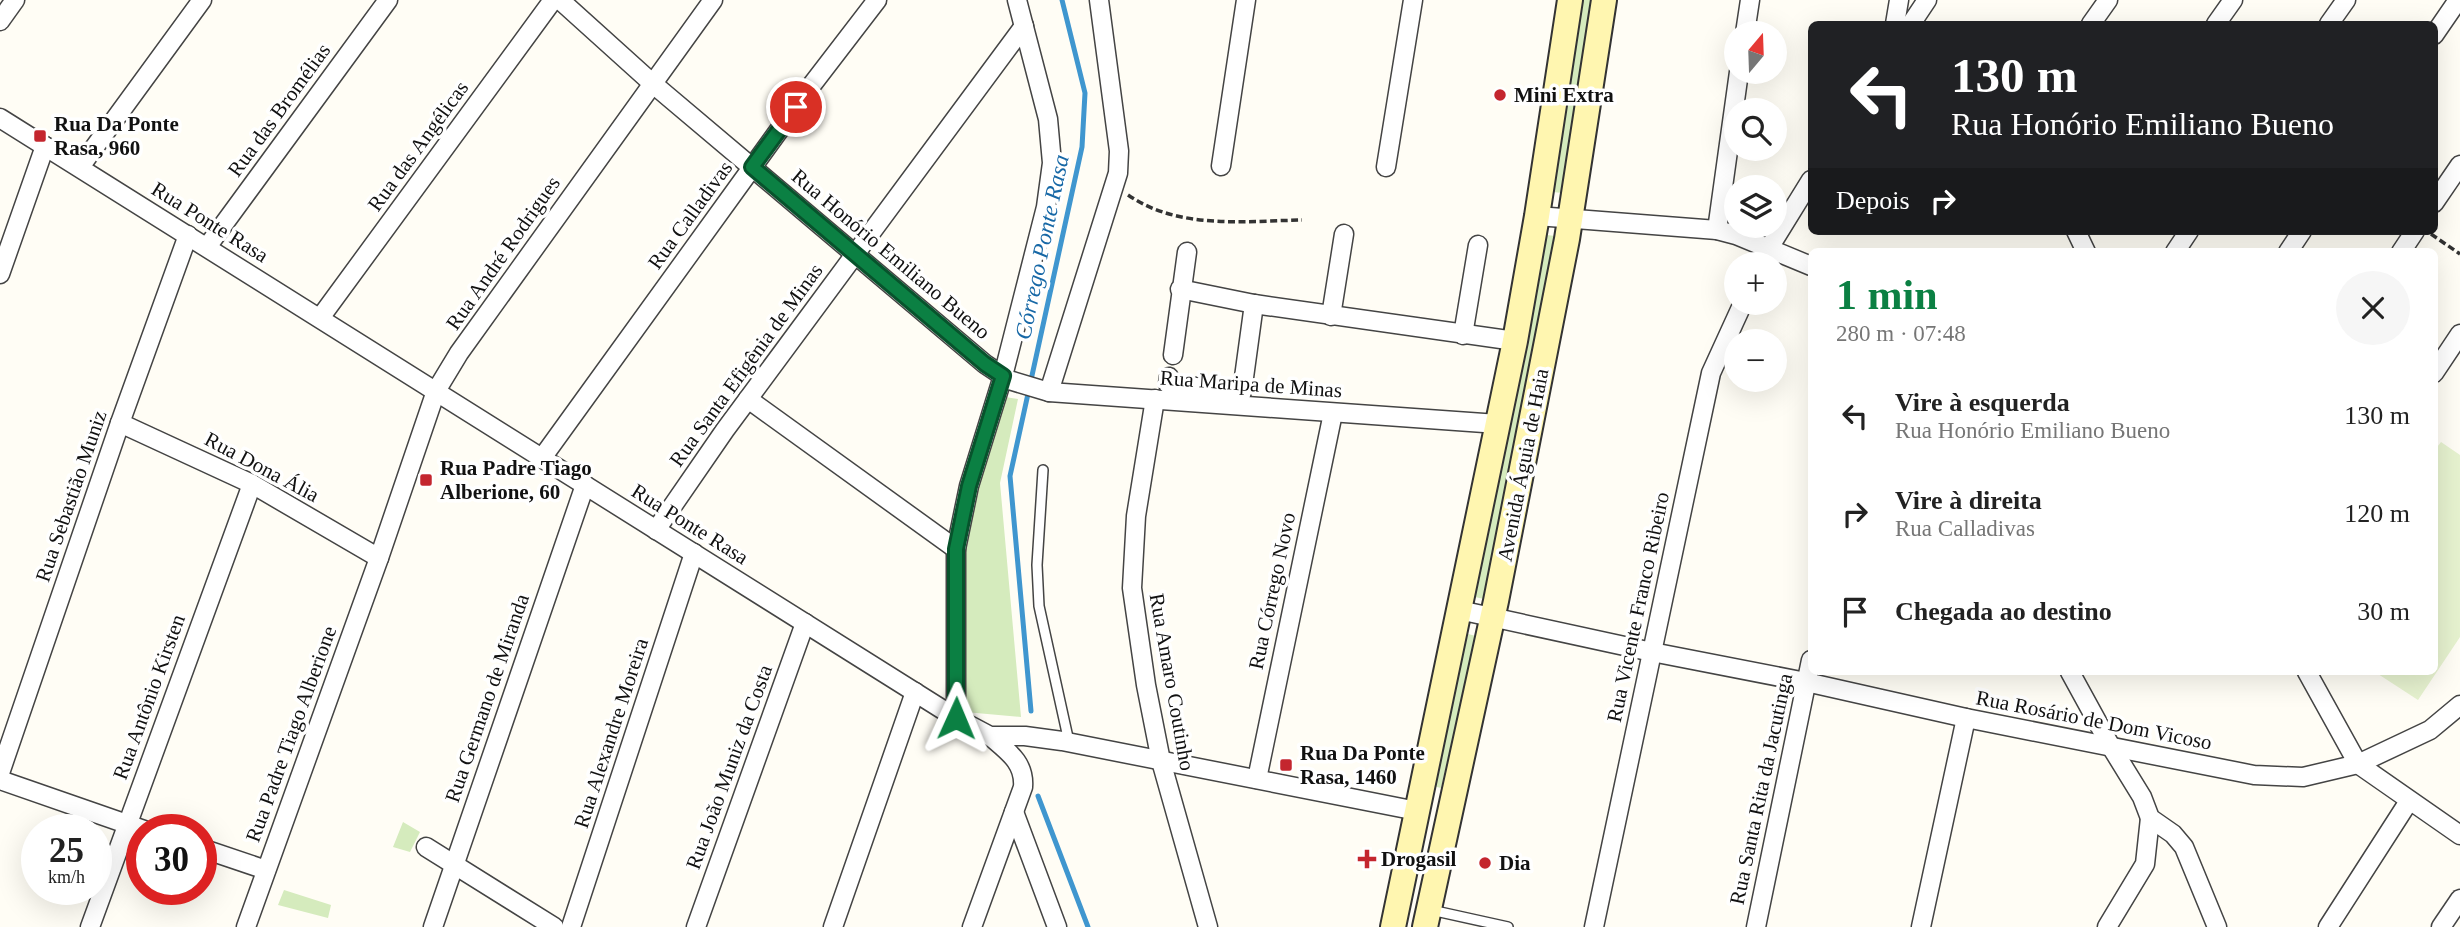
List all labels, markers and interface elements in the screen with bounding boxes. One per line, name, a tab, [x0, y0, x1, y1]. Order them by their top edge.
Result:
north arrow	[1724, 21, 1787, 84]
map controls	[1724, 21, 1787, 392]
street label: Rua das Bromélias	[223, 39, 335, 181]
text: 130 m	[1951, 48, 2078, 103]
icon: left	[1836, 49, 1927, 140]
street label: Rua das Angélicas	[363, 76, 473, 216]
pin	[766, 77, 826, 137]
place label: Mini Extra	[1514, 83, 1614, 107]
marker: Mini Extra	[1492, 87, 1508, 103]
icon: arrive	[777, 88, 815, 126]
button: search	[1724, 98, 1787, 161]
text: Rua Honório Emiliano Bueno	[1951, 106, 2334, 142]
place label: Rua Da Ponte Rasa, 960	[54, 112, 179, 160]
marker: Rua Da Ponte Rasa, 960	[32, 128, 48, 144]
water label: Córrego Ponte Rasa	[1010, 152, 1074, 342]
street label: Rua Calladivas	[643, 156, 737, 274]
street label: Rua Honório Emiliano Bueno	[787, 164, 995, 344]
street label: Rua André Rodrigues	[441, 172, 565, 334]
button: layers	[1724, 175, 1787, 238]
street label: Rua Ponte Rasa	[147, 177, 273, 268]
icon: right	[1924, 182, 1962, 220]
text: Depois	[1836, 186, 1910, 215]
button: +	[1724, 252, 1787, 315]
street label: Rua Santa Efigênia de Minas	[664, 259, 828, 471]
button: close	[2336, 271, 2410, 345]
text: 1 min	[1836, 272, 1938, 318]
text: 280 m · 07:48	[1836, 321, 1966, 346]
button: −	[1724, 329, 1787, 392]
street label: Rua Maripa de Minas	[1159, 366, 1343, 402]
street label: Avenida Águia de Haia	[1493, 366, 1554, 564]
text: Vire à esquerda	[1895, 388, 2070, 417]
icon: left	[1836, 397, 1874, 435]
text: 130 m	[2344, 401, 2410, 430]
street label: Rua Sebastião Muniz	[30, 407, 112, 585]
text: Rua Honório Emiliano Bueno	[1895, 418, 2170, 443]
street label: Rua Dona Ália	[201, 427, 324, 507]
place label: Rua Padre Tiago Alberione, 60	[440, 456, 592, 504]
marker: Rua Padre Tiago Alberione, 60	[418, 472, 434, 488]
street label: Rua Ponte Rasa	[627, 479, 753, 570]
text: Vire à direita	[1895, 486, 2042, 515]
street label: Rua Vicente Franco Ribeiro	[1602, 490, 1674, 724]
icon: right	[1836, 495, 1874, 533]
text: 120 m	[2344, 499, 2410, 528]
street label: Rua Córrego Novo	[1244, 510, 1300, 672]
text: Rua Calladivas	[1895, 516, 2035, 541]
street label: Rua Germano de Miranda	[440, 590, 534, 805]
street label: Rua Amaro Coutinho	[1145, 591, 1199, 773]
icon: arrive	[1836, 593, 1874, 631]
text: Chegada ao destino	[1895, 597, 2112, 626]
text: 30 m	[2357, 597, 2410, 626]
street label: Rua Antônio Kirsten	[108, 611, 190, 783]
street label: Rua Padre Tiago Alberione	[241, 623, 341, 845]
street label: Rua Alexandre Moreira	[569, 634, 653, 831]
street label: Rua João Muniz da Costa	[681, 661, 777, 873]
street label: Rua Santa Rita da Jacutinga	[1725, 671, 1797, 907]
position arrow	[919, 681, 993, 755]
street label: Rua Rosário de Dom Vicoso	[1974, 685, 2214, 755]
place label: Rua Da Ponte Rasa, 1460	[1300, 741, 1425, 789]
marker: Rua Da Ponte Rasa, 1460	[1278, 757, 1294, 773]
speed limit sign: 30	[126, 814, 217, 905]
text: 25	[49, 831, 84, 870]
place label: Drogasil	[1381, 847, 1457, 871]
marker: Drogasil	[1359, 851, 1375, 867]
place label: Dia	[1499, 851, 1531, 875]
marker: Dia	[1477, 855, 1493, 871]
text: km/h	[48, 867, 85, 887]

